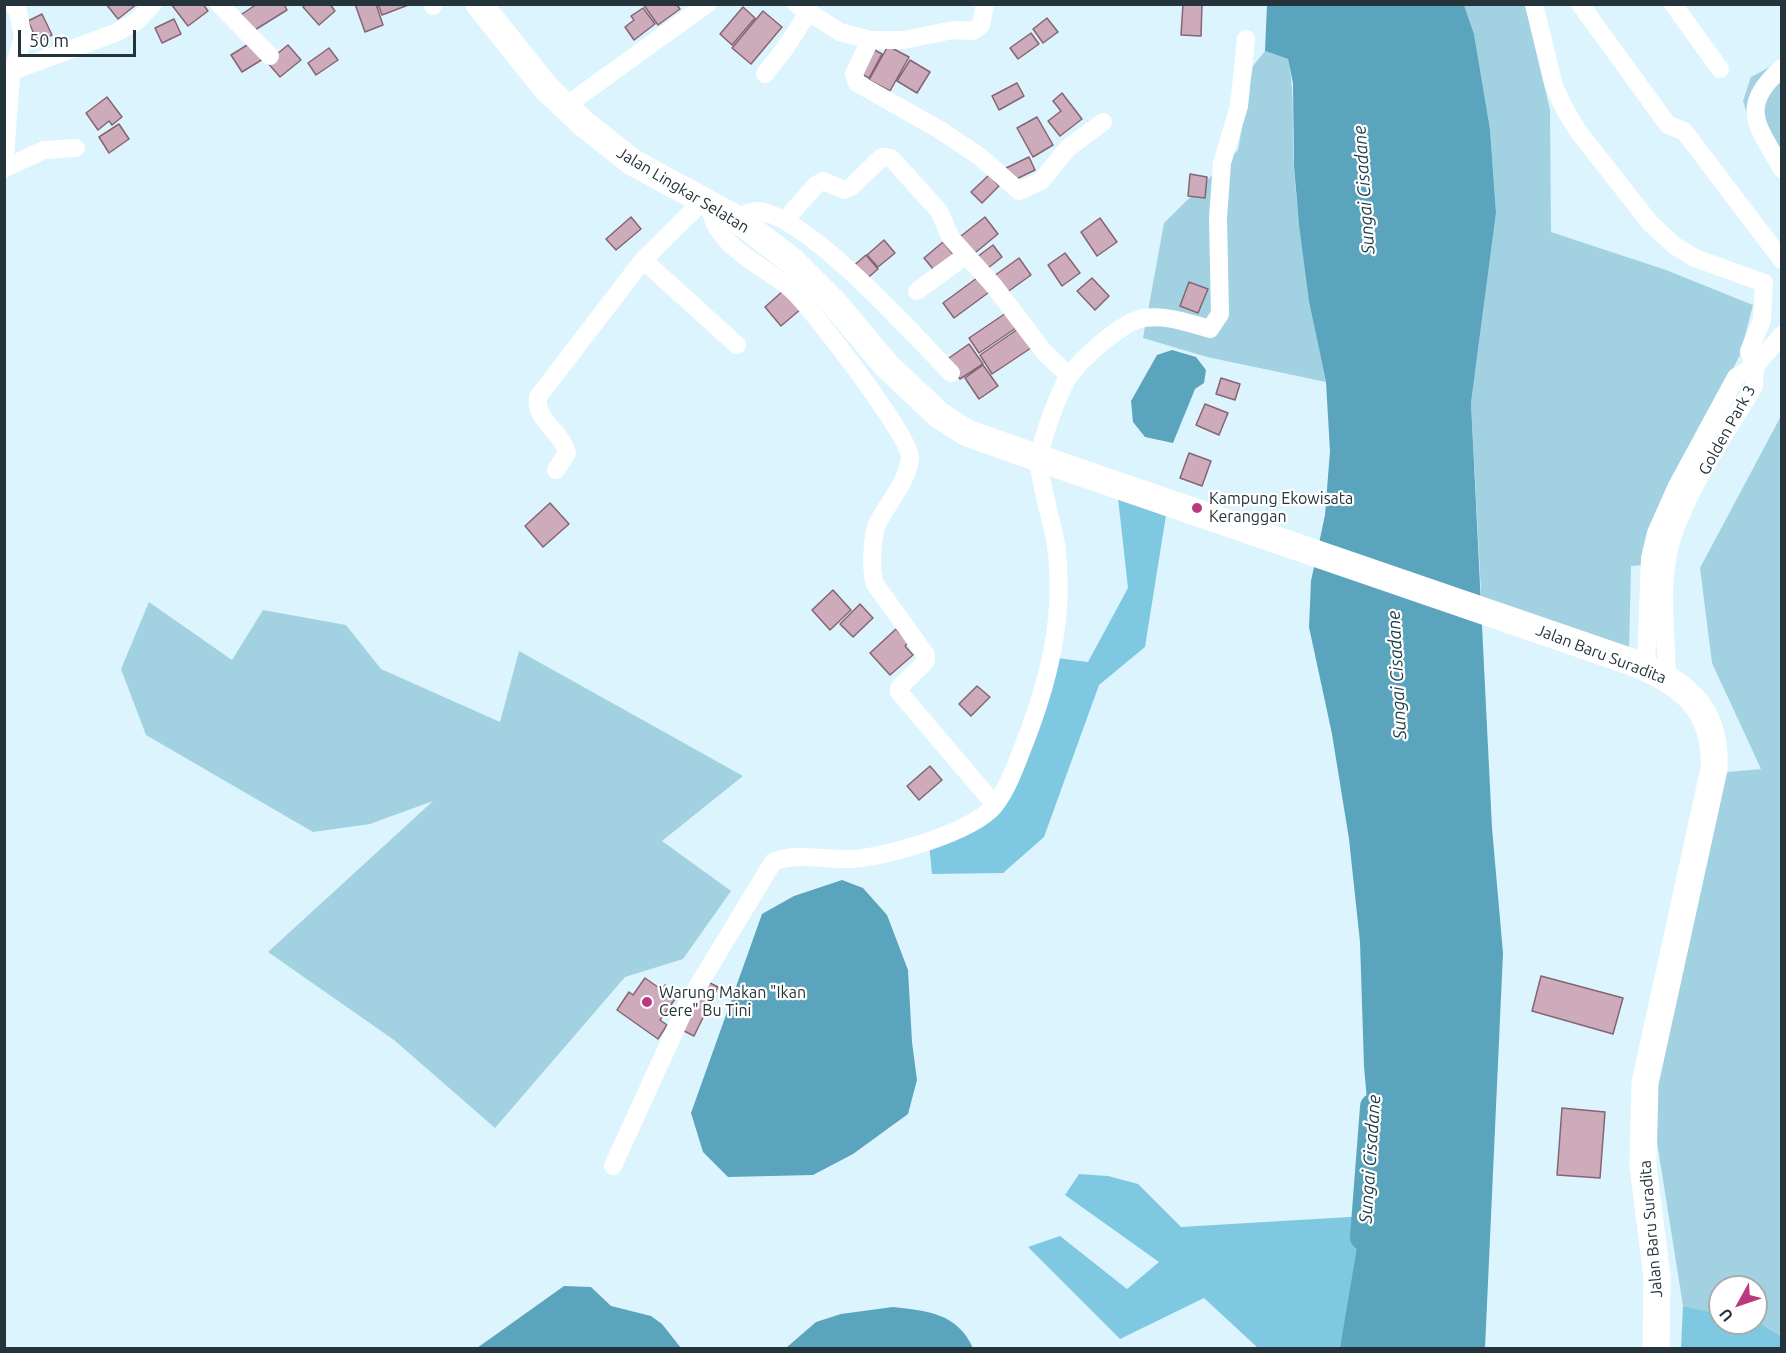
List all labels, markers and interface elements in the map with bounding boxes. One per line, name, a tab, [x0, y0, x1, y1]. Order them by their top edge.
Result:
scale bar	[21, 18, 140, 56]
text: 50 m	[29, 30, 69, 50]
water label: Sungai Cisadane	[1349, 125, 1379, 255]
street label: Jalan Lingkar Selatan	[613, 143, 753, 237]
street label: Golden Park 3	[1694, 382, 1760, 478]
place label: Kampung Ekowisata Keranggan	[1209, 489, 1353, 527]
marker: Kampung Ekowisata Keranggan	[1190, 501, 1204, 515]
water label: Sungai Cisadane	[1383, 610, 1411, 740]
street label: Jalan Baru Suradita	[1533, 620, 1669, 688]
place label: Warung Makan "Ikan Cere" Bu Tini	[659, 983, 806, 1021]
marker: Warung Makan "Ikan Cere" Bu Tini	[640, 995, 654, 1009]
water label: Sungai Cisadane	[1355, 1094, 1385, 1224]
street label: Jalan Baru Suradita	[1635, 1159, 1667, 1299]
north arrow	[1708, 1275, 1768, 1335]
text: U	[1715, 1305, 1736, 1325]

